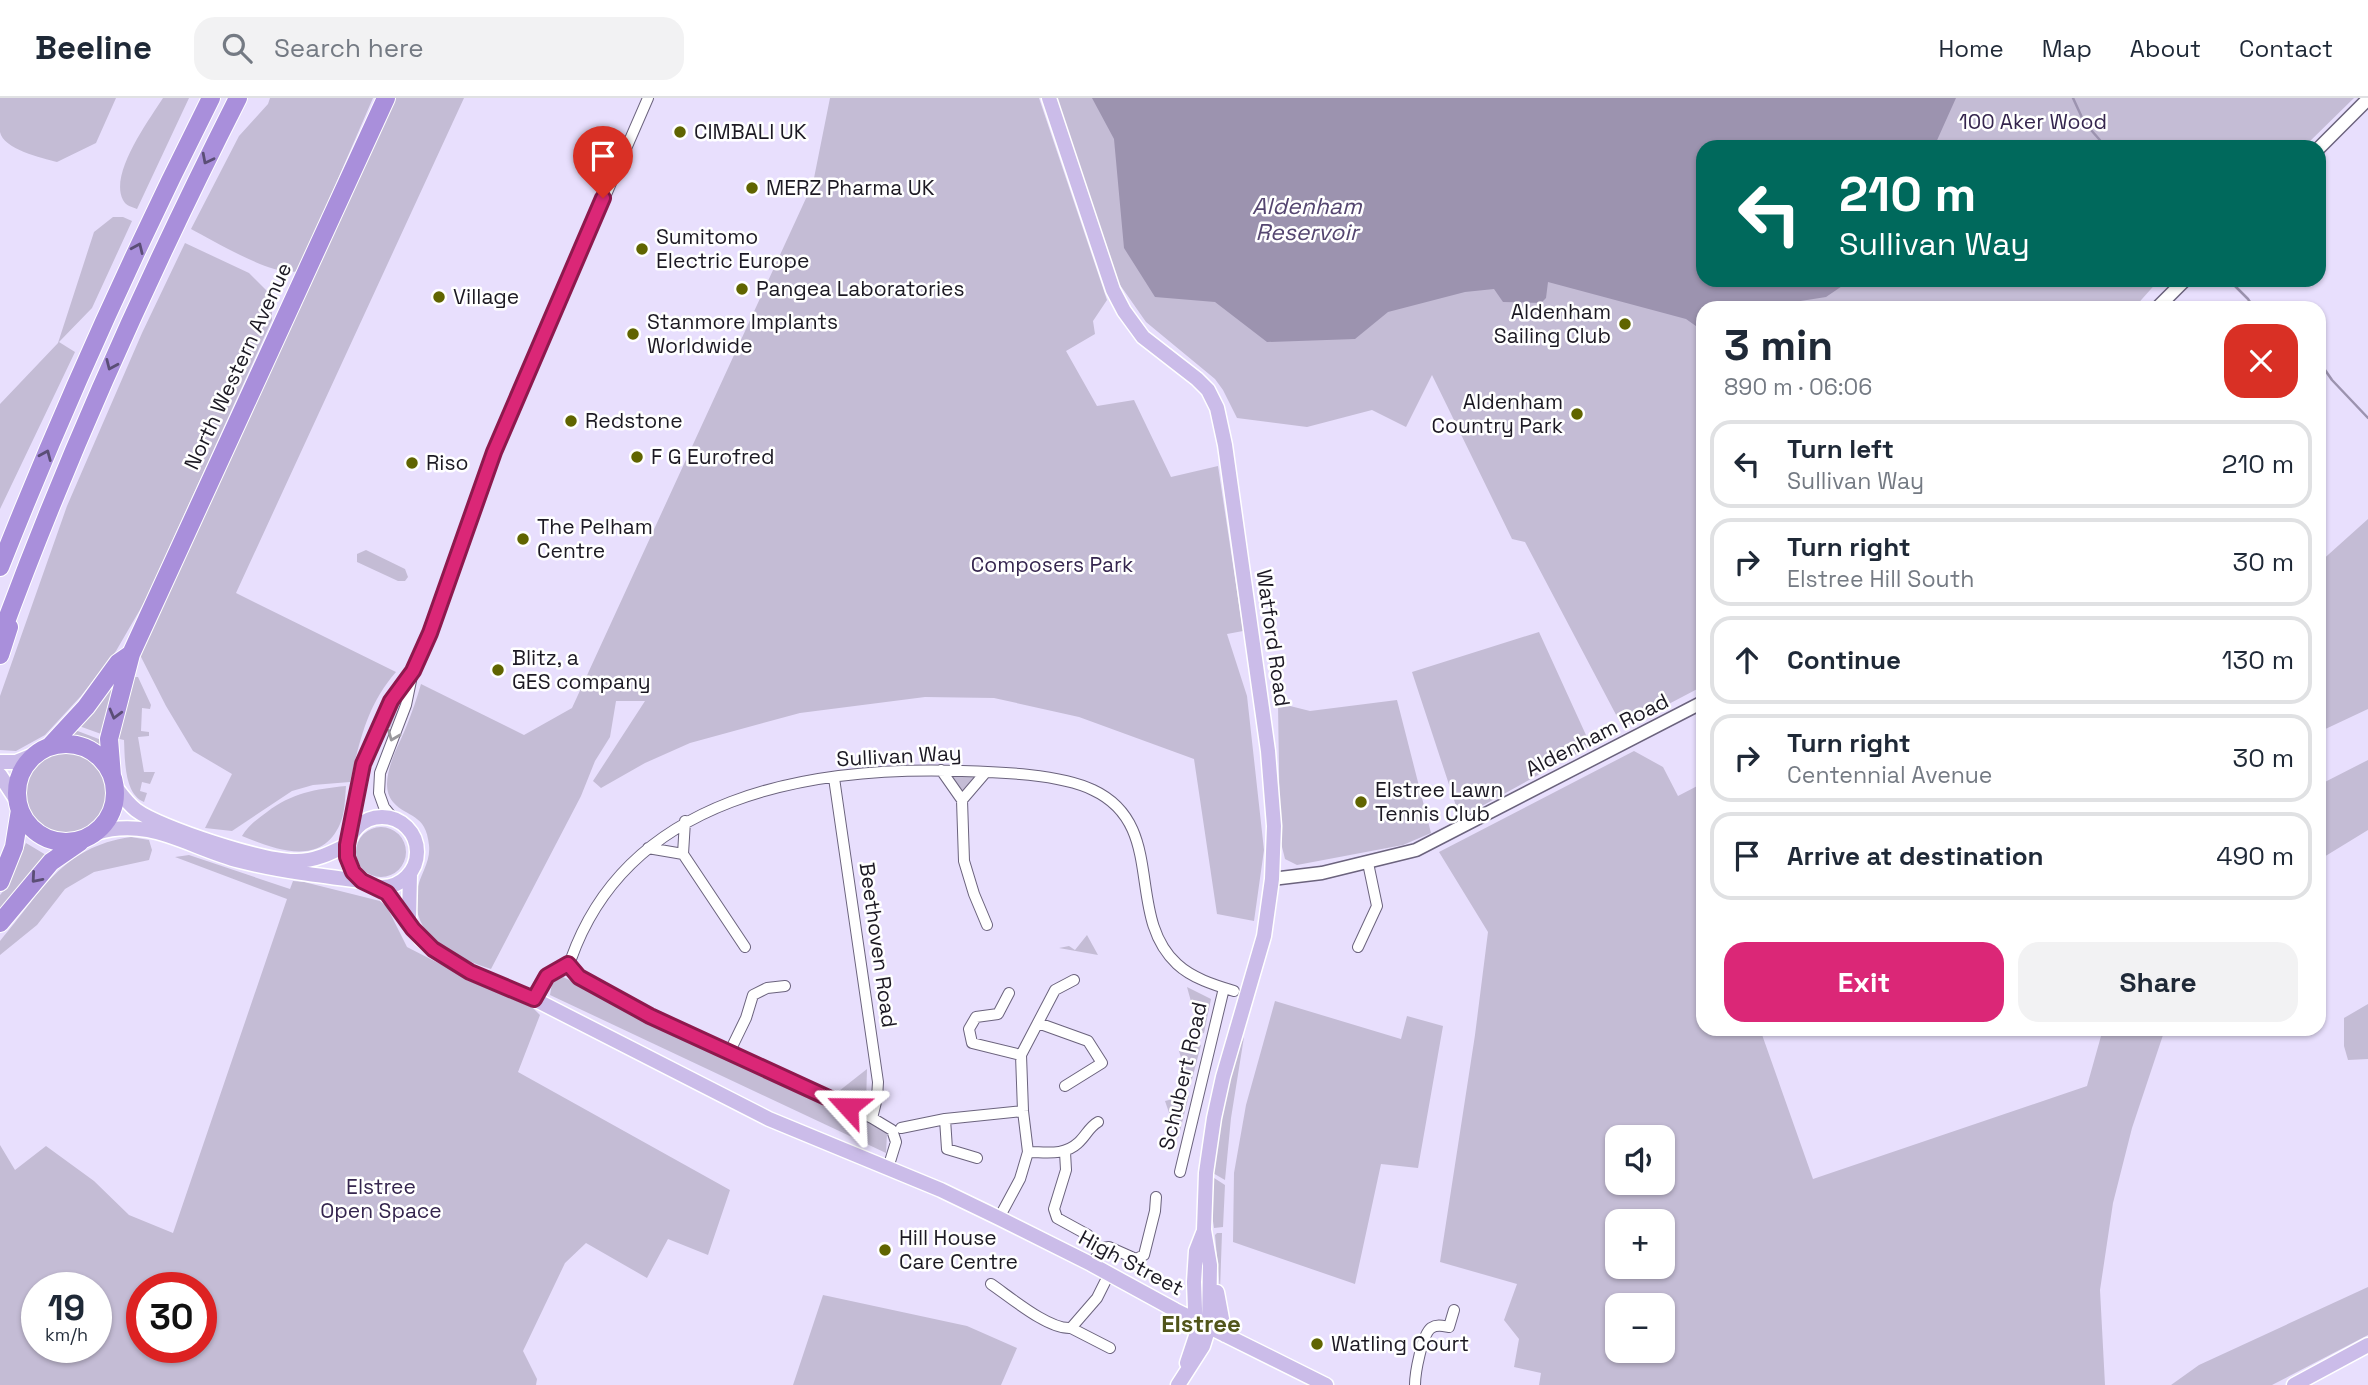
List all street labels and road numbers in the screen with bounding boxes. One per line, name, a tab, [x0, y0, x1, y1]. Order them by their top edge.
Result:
street label: North Western Avenue	[178, 258, 297, 474]
street label: Watford Road	[1250, 568, 1296, 708]
street label: Aldenham Road	[1521, 687, 1673, 782]
street label: Sullivan Way	[836, 739, 962, 772]
street label: Beethoven Road	[854, 861, 903, 1029]
street label: Schubert Road	[1152, 999, 1213, 1153]
street label: High Street	[1074, 1224, 1188, 1301]

